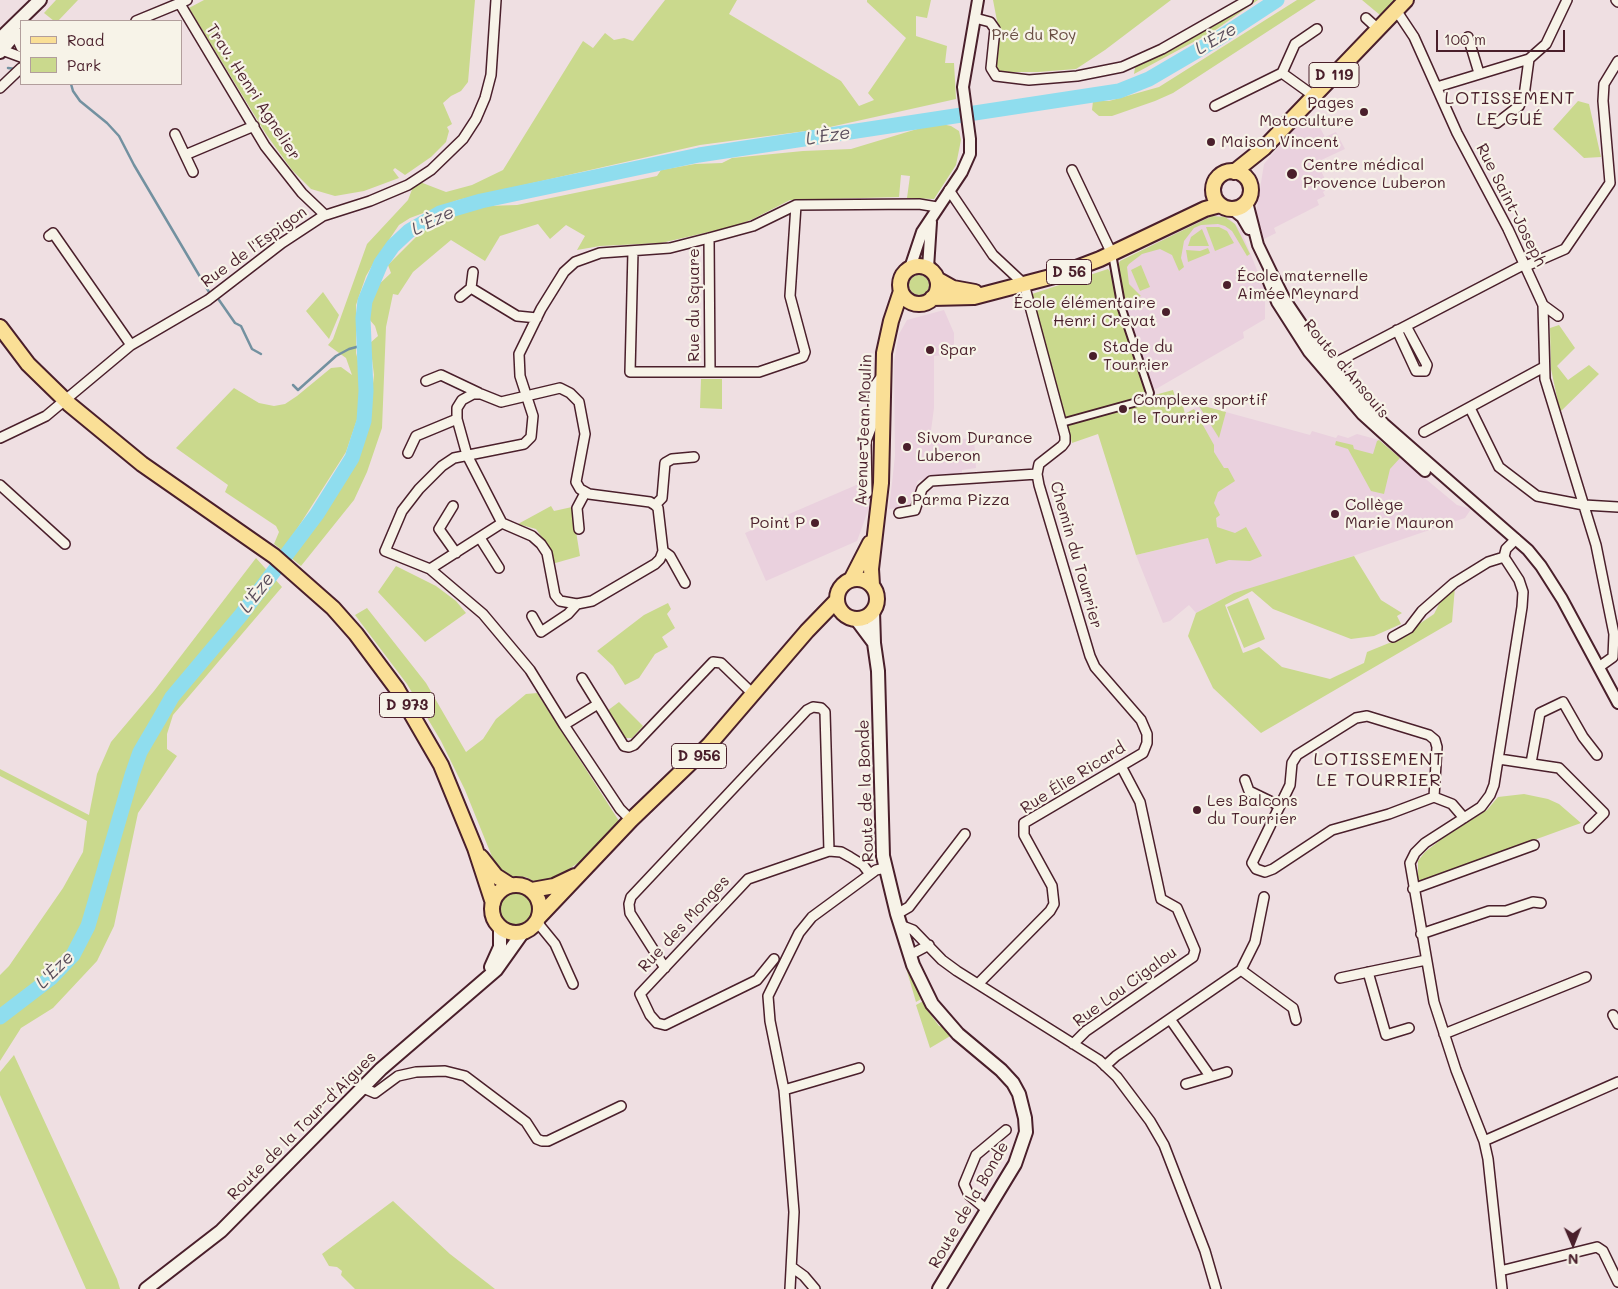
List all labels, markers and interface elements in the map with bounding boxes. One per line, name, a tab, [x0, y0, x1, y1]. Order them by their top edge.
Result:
water label: L'Èze	[1191, 18, 1241, 60]
legend	[20, 20, 182, 85]
street label: Trav. Henri Agnelier	[202, 20, 304, 164]
scale bar	[1438, 20, 1567, 52]
park label: Pré du Roy	[992, 25, 1076, 45]
text: 100 m	[1444, 29, 1486, 49]
text: Road	[67, 30, 104, 50]
text: Park	[67, 55, 101, 75]
road number: D 119	[1309, 62, 1359, 88]
district label: LOTISSEMENT LE GUÉ	[1443, 87, 1577, 130]
place label: Pages Motoculture	[1259, 93, 1354, 131]
marker: Pages Motoculture	[1358, 106, 1370, 118]
water label: L'Èze	[804, 122, 852, 150]
place label: Maison Vincent	[1221, 132, 1339, 152]
marker: Maison Vincent	[1205, 136, 1217, 148]
street label: Rue Saint-Joseph	[1472, 140, 1550, 270]
place label: Centre médical Provence Luberon	[1303, 155, 1446, 193]
marker: Centre médical Provence Luberon	[1285, 167, 1299, 181]
water label: L'Èze	[408, 201, 458, 241]
street label: Rue de l'Espigon	[197, 202, 311, 292]
street label: Rue du Square	[684, 248, 704, 362]
road number: D 56	[1046, 260, 1092, 284]
place label: École maternelle Aimée Meynard	[1237, 266, 1369, 304]
marker: École maternelle Aimée Meynard	[1221, 279, 1233, 291]
place label: École élémentaire Henri Crevat	[1014, 293, 1156, 331]
marker: École élémentaire Henri Crevat	[1160, 306, 1172, 318]
street label: Route d'Ansouis	[1299, 316, 1393, 422]
place label: Stade du Tourrier	[1103, 337, 1173, 375]
place label: Spar	[940, 340, 977, 360]
marker: Spar	[924, 344, 936, 356]
marker: Stade du Tourrier	[1087, 350, 1099, 362]
street label: Avenue Jean Moulin	[852, 354, 876, 506]
place label: Complexe sportif le Tourrier	[1133, 390, 1267, 428]
marker: Complexe sportif le Tourrier	[1117, 403, 1129, 415]
place label: Sivom Durance Luberon	[917, 428, 1033, 466]
marker: Sivom Durance Luberon	[901, 441, 913, 453]
street label: Chemin du Tourrier	[1046, 479, 1106, 631]
place label: Parma Pizza	[912, 490, 1010, 510]
marker: Parma Pizza	[896, 494, 908, 506]
place label: Collège Marie Mauron	[1345, 495, 1454, 533]
marker: Collège Marie Mauron	[1329, 508, 1341, 520]
place label: Point P	[750, 513, 805, 533]
marker: Point P	[809, 517, 821, 529]
water label: L'Èze	[235, 569, 279, 617]
road number: D 973	[380, 692, 434, 718]
street label: Route de la Bonde	[854, 719, 878, 863]
street label: Rue Élie Ricard	[1017, 738, 1129, 818]
road number: D 956	[672, 744, 726, 768]
district label: LOTISSEMENT LE TOURRIER	[1312, 748, 1446, 791]
place label: Les Balcons du Tourrier	[1207, 791, 1298, 829]
marker: Les Balcons du Tourrier	[1191, 804, 1203, 816]
street label: Rue des Monges	[634, 872, 734, 976]
street label: Rue Lou Cigalou	[1069, 943, 1181, 1031]
water label: L'Èze	[31, 946, 79, 994]
street label: Route de la Tour-d'Aigues	[224, 1048, 380, 1204]
street label: Route de la Bonde	[925, 1138, 1013, 1272]
north arrow	[1548, 1219, 1598, 1269]
text: N	[1568, 1250, 1579, 1269]

